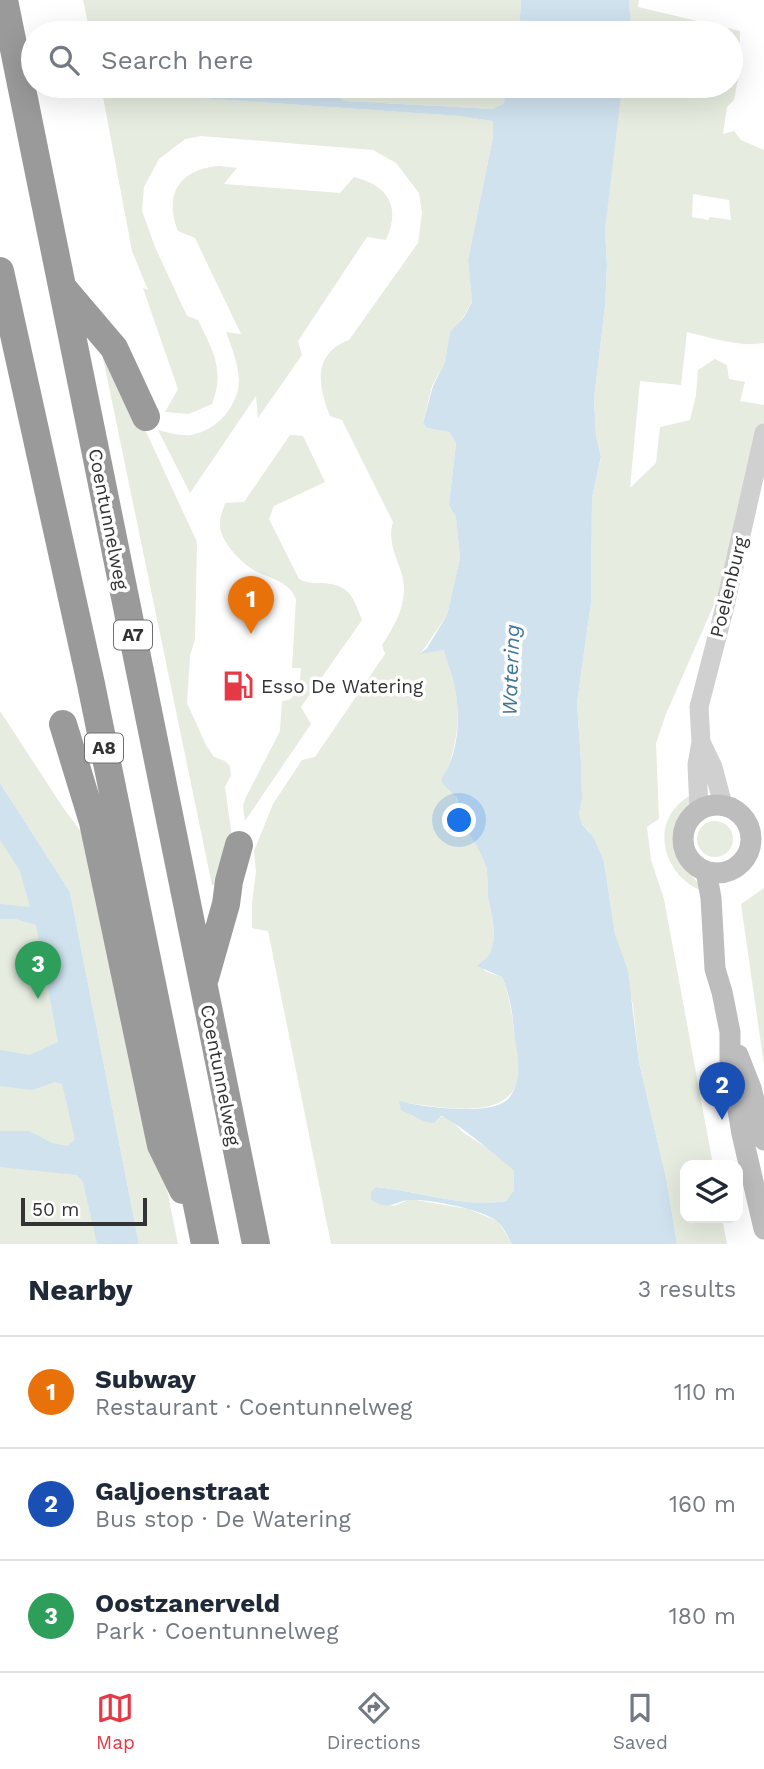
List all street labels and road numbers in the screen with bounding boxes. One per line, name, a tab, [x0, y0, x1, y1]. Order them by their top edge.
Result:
street label: Coentunnelweg	[84, 447, 134, 593]
street label: Poelenburg	[705, 533, 752, 640]
road number: A7	[114, 620, 152, 650]
road number: A8	[85, 734, 123, 762]
street label: Coentunnelweg	[196, 1003, 246, 1149]

